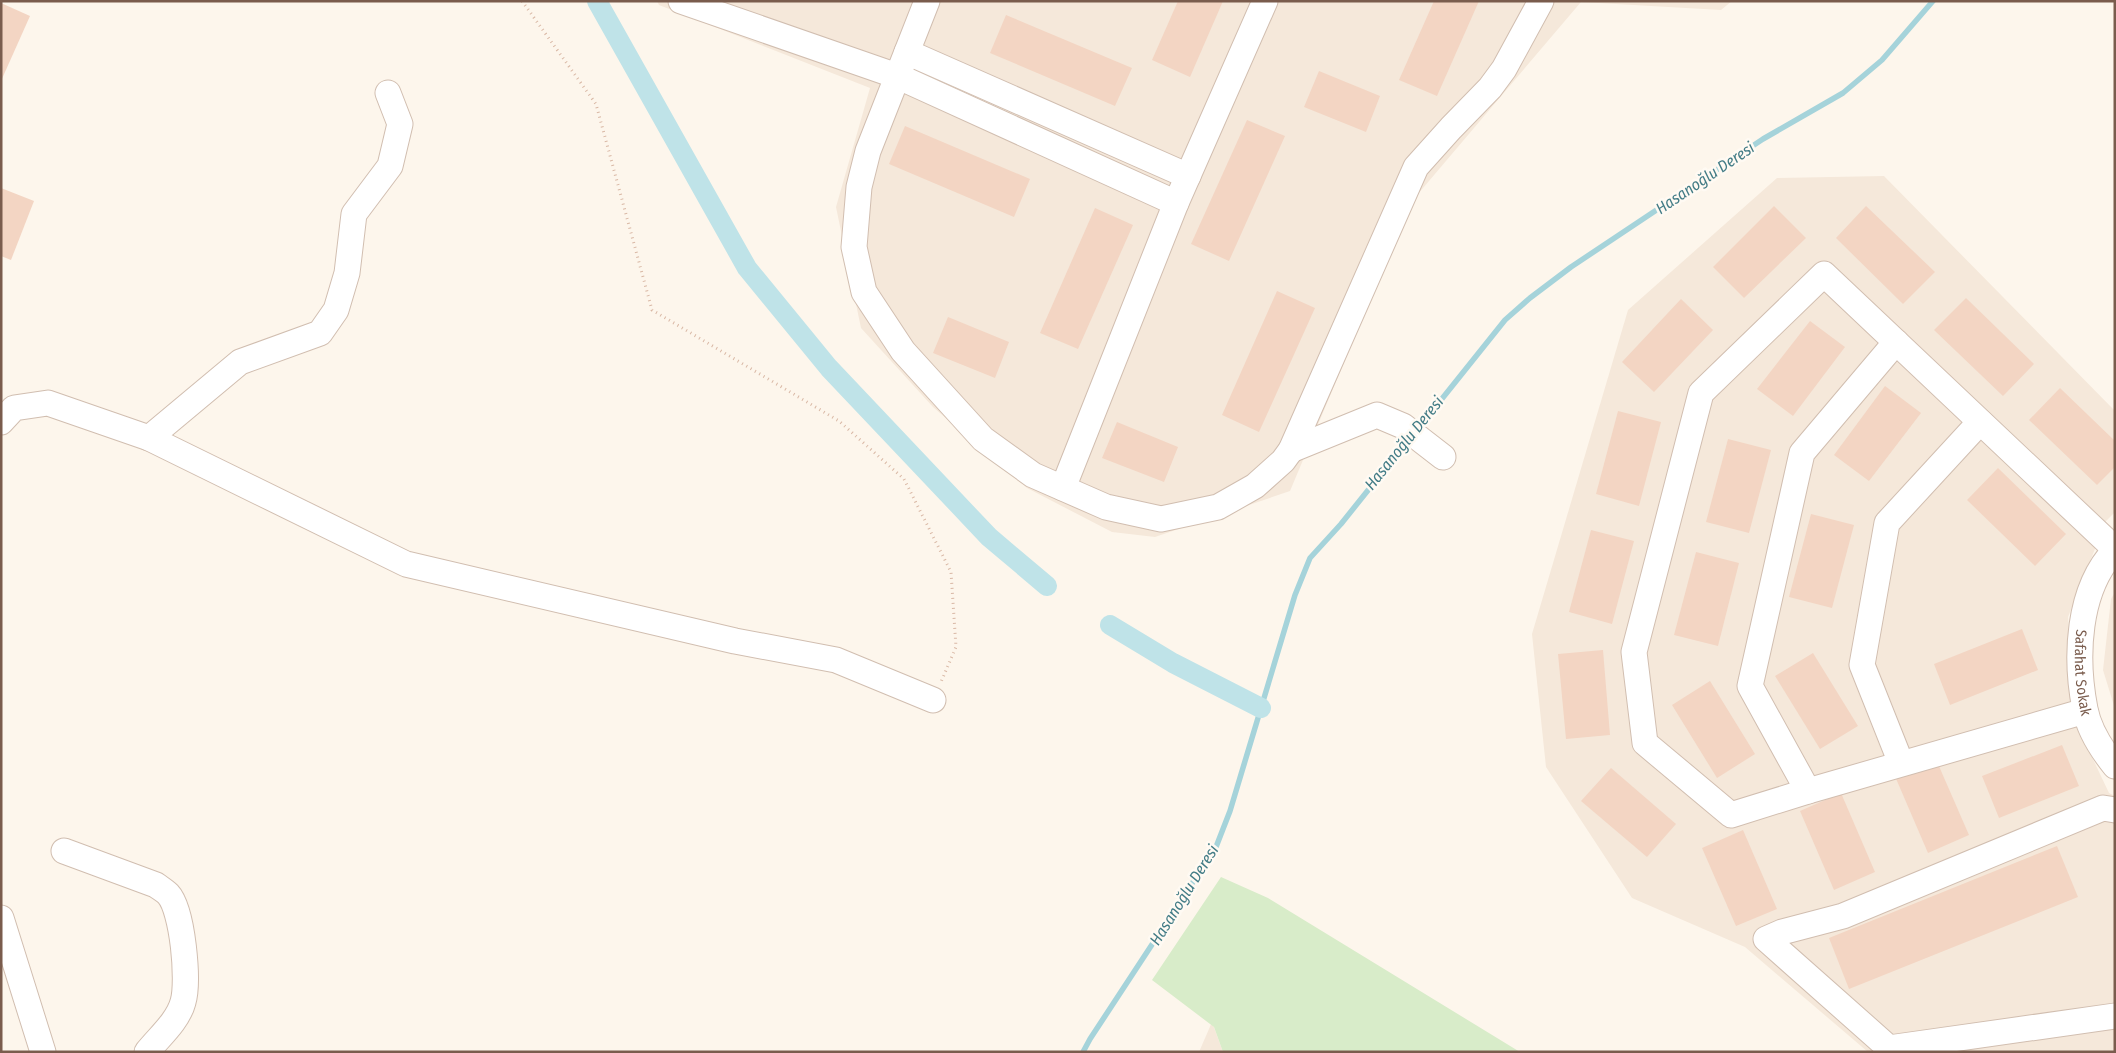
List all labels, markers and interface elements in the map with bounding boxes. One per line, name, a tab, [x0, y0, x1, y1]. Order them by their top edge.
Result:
water label: Hasanoğlu Deresi	[1652, 138, 1758, 218]
water label: Hasanoğlu Deresi	[1361, 392, 1447, 494]
street label: Safahat Sokak	[2071, 629, 2095, 718]
water label: Hasanoğlu Deresi	[1146, 841, 1222, 949]

